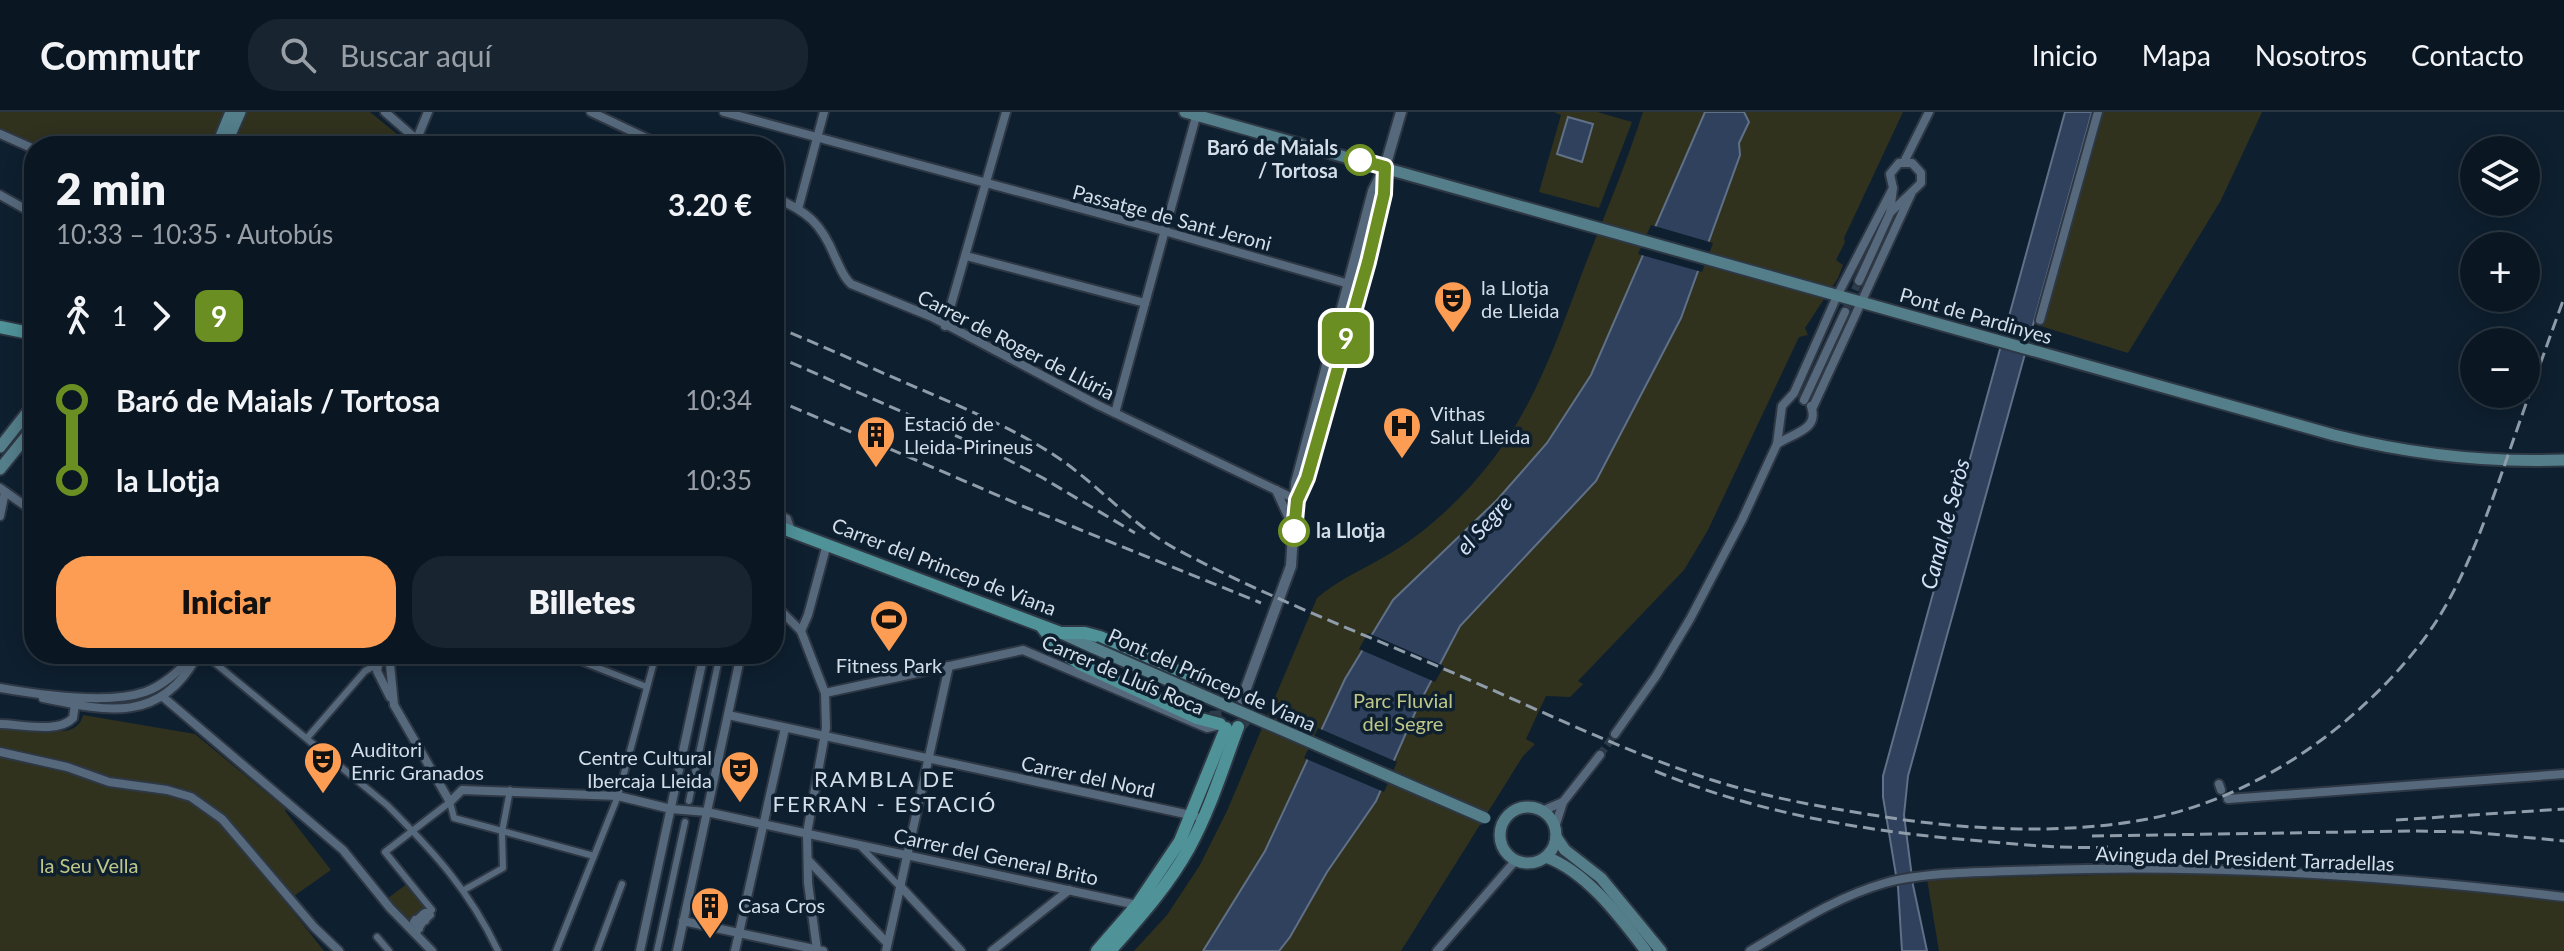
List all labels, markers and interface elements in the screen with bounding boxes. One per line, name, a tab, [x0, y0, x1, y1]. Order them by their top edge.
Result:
search box	[248, 19, 808, 91]
text: Commutr	[40, 32, 200, 78]
icon: search	[276, 33, 320, 77]
text: Buscar aquí	[340, 37, 492, 73]
text: Inicio	[2032, 38, 2098, 72]
text: Mapa	[2142, 38, 2211, 72]
text: Nosotros	[2255, 38, 2367, 72]
text: Contacto	[2411, 38, 2524, 72]
place label: Baró de Maials / Tortosa	[1207, 135, 1338, 182]
map controls	[2460, 136, 2540, 408]
button: layers	[2460, 136, 2540, 216]
marker: Baró de Maials / Tortosa	[1345, 145, 1375, 175]
text: 2 min	[56, 162, 166, 214]
street label: Passatge de Sant Jeroni	[1070, 179, 1274, 255]
text: 3.20 €	[668, 186, 752, 222]
text: 10:33 – 10:35 · Autobús	[56, 218, 333, 250]
button: +	[2460, 232, 2540, 312]
place label: la Llotja de Lleida	[1481, 275, 1559, 322]
theatre icon: la Llotja de Lleida	[1432, 279, 1474, 334]
street label: Pont de Pardinyes	[1897, 282, 2055, 348]
street label: Carrer de Roger de Llúria	[914, 284, 1119, 404]
icon: walk	[56, 294, 100, 338]
icon: forward	[139, 294, 183, 338]
text: 9	[211, 299, 227, 333]
text: 1	[112, 300, 127, 332]
line badge: 9	[1320, 312, 1372, 364]
text: 9	[1338, 321, 1354, 355]
button: −	[2460, 328, 2540, 408]
text: Baró de Maials / Tortosa	[116, 382, 440, 418]
text: 10:34	[685, 384, 752, 416]
place label: Vithas Salut Lleida	[1430, 401, 1530, 448]
hospital icon: Vithas Salut Lleida	[1381, 405, 1423, 460]
place label: Estació de Lleida-Pirineus	[904, 411, 1033, 458]
building icon: Estació de Lleida-Pirineus	[855, 414, 897, 469]
water label: Canal de Seròs	[1914, 455, 1975, 592]
text: la Llotja	[116, 462, 220, 498]
text: 10:35	[685, 464, 752, 496]
water label: el Segre	[1450, 489, 1517, 560]
street label: Carrer del Princep de Viana	[829, 512, 1060, 620]
marker: la Llotja	[1279, 516, 1309, 546]
place label: la Llotja	[1316, 518, 1385, 542]
button: Iniciar	[56, 556, 396, 648]
button: Billetes	[412, 556, 752, 648]
sports icon: Fitness Park	[868, 598, 910, 653]
street label: Pont del Príncep de Viana	[1105, 622, 1320, 736]
street label: Carrer de Lluís Roca	[1038, 629, 1208, 719]
place label: Fitness Park	[836, 653, 943, 677]
park label: Parc Fluvial del Segre	[1353, 688, 1453, 735]
place label: Auditori Enric Granados	[351, 737, 484, 784]
theatre icon: Auditori Enric Granados	[302, 740, 344, 795]
place label: Centre Cultural Ibercaja Lleida	[578, 745, 712, 792]
theatre icon: Centre Cultural Ibercaja Lleida	[719, 749, 761, 804]
street label: Carrer del Nord	[1019, 750, 1157, 802]
district label: RAMBLA DE FERRAN - ESTACIÓ	[773, 765, 997, 817]
street label: Carrer del General Brito	[892, 823, 1101, 889]
street label: Avinguda del President Tarradellas	[2095, 841, 2395, 875]
park label: la Seu Vella	[40, 853, 138, 877]
building icon: Casa Cros	[689, 885, 731, 940]
place label: Casa Cros	[738, 893, 825, 917]

